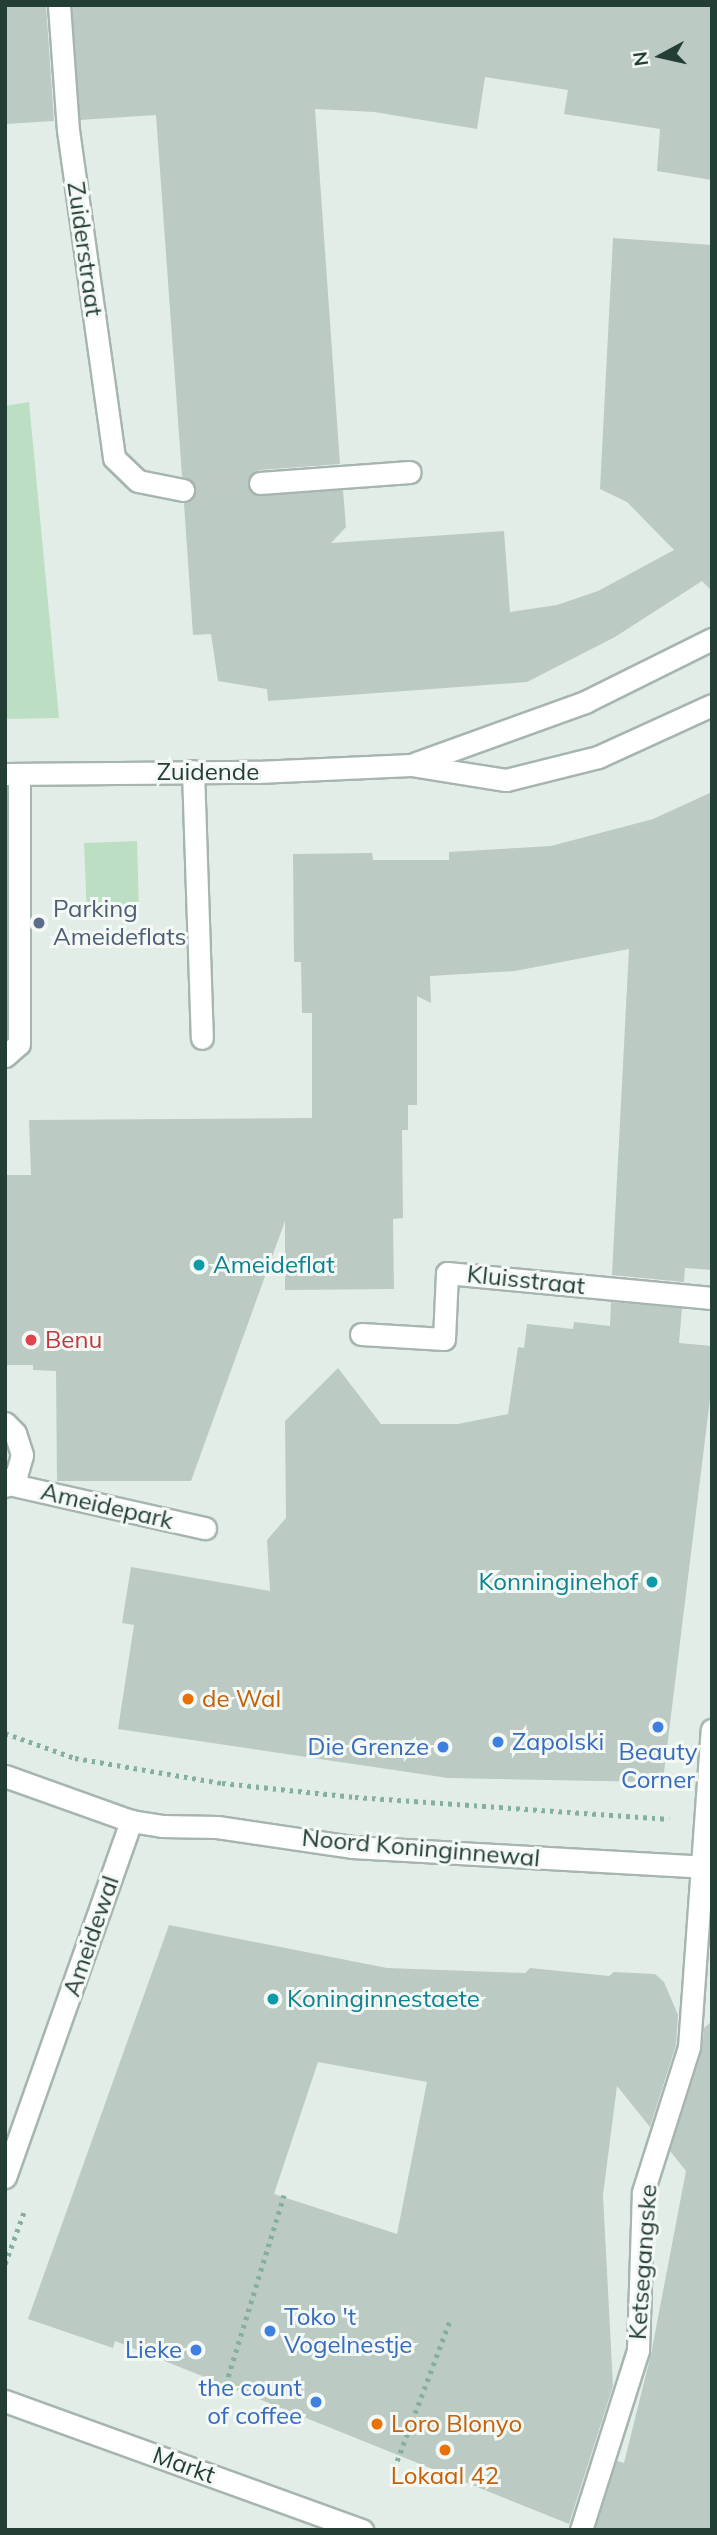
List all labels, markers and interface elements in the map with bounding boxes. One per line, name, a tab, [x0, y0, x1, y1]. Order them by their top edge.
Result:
north arrow	[626, 21, 696, 91]
text: N	[627, 50, 653, 68]
street label: Zuiderstraat	[61, 180, 109, 318]
street label: Zuidende	[157, 758, 259, 786]
place label: Parking Ameideflats	[53, 895, 186, 951]
marker: Parking Ameideflats	[31, 915, 47, 931]
place label: Ameideflat	[213, 1251, 335, 1279]
marker: Ameideflat	[191, 1257, 207, 1273]
street label: Kluisstraat	[466, 1259, 586, 1301]
place label: Benu	[45, 1326, 102, 1354]
marker: Benu	[23, 1332, 39, 1348]
street label: Ameidepark	[38, 1477, 176, 1535]
place label: Konninginehof	[478, 1568, 638, 1596]
marker: Konninginehof	[644, 1574, 660, 1590]
place label: de Wal	[202, 1685, 281, 1713]
marker: de Wal	[180, 1691, 196, 1707]
marker: Beauty Corner	[650, 1719, 666, 1735]
place label: Zapolski	[512, 1728, 604, 1756]
place label: Die Grenze	[308, 1733, 429, 1761]
marker: Zapolski	[490, 1734, 506, 1750]
place label: Beauty Corner	[619, 1738, 697, 1794]
marker: Die Grenze	[435, 1739, 451, 1755]
street label: Noord Koninginnewal	[301, 1823, 541, 1873]
street label: Ameidewal	[57, 1872, 125, 2000]
place label: Koninginnestaete	[287, 1985, 480, 2013]
marker: Koninginnestaete	[265, 1991, 281, 2007]
street label: Ketsegangske	[623, 2183, 663, 2341]
place label: Toko 't Vogelnestje	[284, 2303, 412, 2359]
marker: Toko 't Vogelnestje	[262, 2323, 278, 2339]
place label: Lieke	[125, 2336, 182, 2364]
marker: Lieke	[188, 2342, 204, 2358]
place label: the count of coffee	[199, 2374, 302, 2430]
marker: the count of coffee	[308, 2394, 324, 2410]
place label: Loro Blonyo	[391, 2410, 522, 2438]
marker: Loro Blonyo	[369, 2416, 385, 2432]
street label: Markt	[149, 2440, 219, 2490]
marker: Lokaal 42	[437, 2442, 453, 2458]
place label: Lokaal 42	[391, 2462, 499, 2490]

